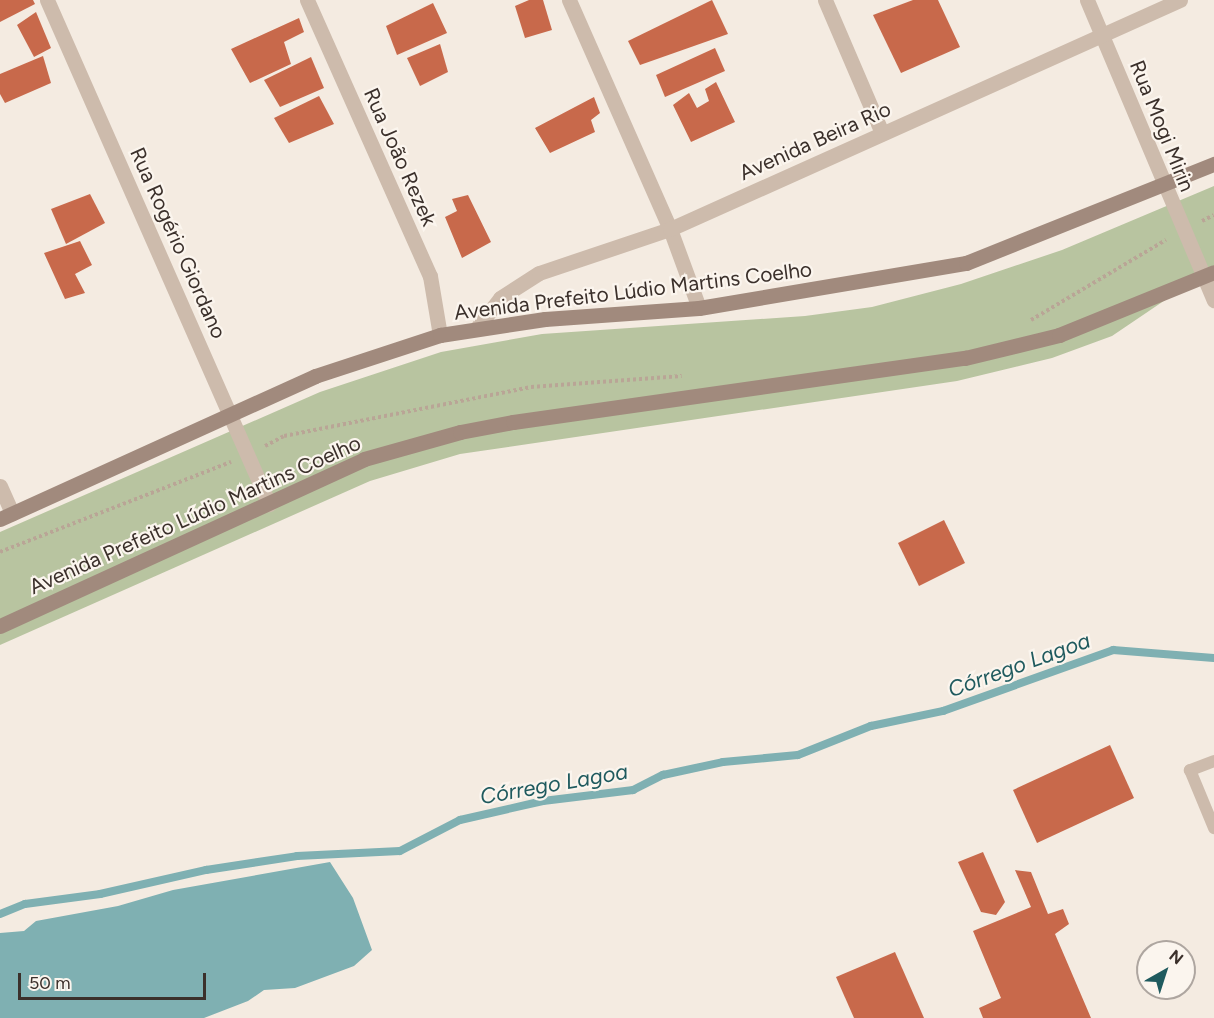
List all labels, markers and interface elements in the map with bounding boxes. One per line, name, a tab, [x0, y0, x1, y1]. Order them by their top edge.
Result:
street label: Rua Mogi Mirin	[1124, 57, 1200, 195]
street label: Rua João Rezek	[358, 84, 442, 230]
street label: Avenida Beira Rio	[735, 96, 895, 186]
street label: Rua Rogério Giordano	[125, 144, 231, 342]
street label: Avenida Prefeito Lúdio Martins Coelho	[453, 257, 813, 325]
street label: Avenida Prefeito Lúdio Martins Coelho	[25, 430, 365, 600]
water label: Córrego Lagoa	[944, 627, 1094, 703]
water label: Córrego Lagoa	[478, 758, 630, 810]
north arrow	[1136, 940, 1196, 1000]
text: N	[1166, 946, 1187, 968]
scale bar	[21, 961, 208, 999]
text: 50 m	[29, 972, 71, 994]

